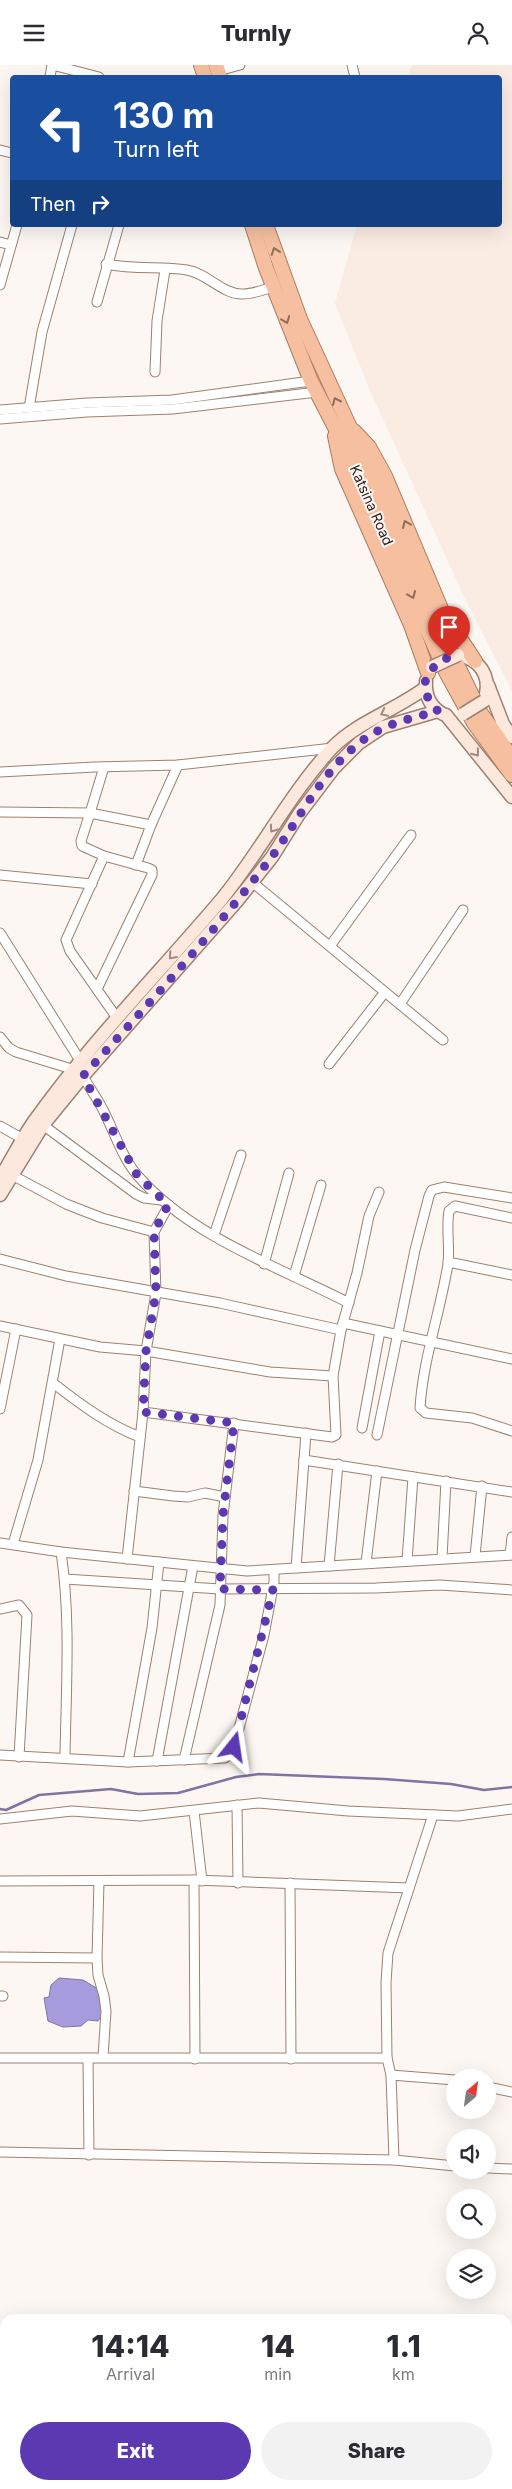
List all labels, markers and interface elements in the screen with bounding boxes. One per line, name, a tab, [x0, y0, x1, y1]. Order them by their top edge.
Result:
icon: menu	[20, 19, 48, 47]
icon: person	[464, 19, 492, 47]
text: Turnly	[221, 20, 291, 46]
text: 130 m	[113, 94, 215, 136]
icon: left	[30, 95, 95, 160]
text: Turn left	[113, 136, 199, 162]
icon: right	[86, 190, 114, 218]
text: Then	[30, 193, 76, 216]
one-way arrow	[271, 247, 281, 256]
one-way arrow	[280, 316, 290, 324]
one-way arrow	[332, 397, 343, 406]
street label: Katsina Road	[347, 462, 397, 548]
one-way arrow	[401, 520, 412, 529]
one-way arrow	[405, 590, 416, 599]
pin	[428, 606, 470, 657]
icon: arrive	[435, 613, 463, 641]
one-way arrow	[380, 707, 389, 717]
one-way arrow	[471, 748, 480, 757]
one-way arrow	[270, 824, 280, 833]
one-way arrow	[169, 950, 178, 959]
position arrow	[207, 1720, 259, 1772]
north arrow	[446, 2069, 496, 2119]
map controls	[446, 2069, 496, 2299]
button: sound	[446, 2129, 496, 2179]
button: search	[446, 2189, 496, 2239]
button: layers	[446, 2249, 496, 2299]
text: 14:14	[91, 2328, 170, 2364]
text: 14	[261, 2328, 295, 2364]
text: 1.1	[386, 2328, 421, 2364]
text: Arrival	[106, 2364, 155, 2384]
text: min	[264, 2364, 292, 2384]
text: km	[392, 2364, 415, 2384]
button: Exit	[20, 2422, 251, 2480]
button: Share	[261, 2422, 492, 2480]

